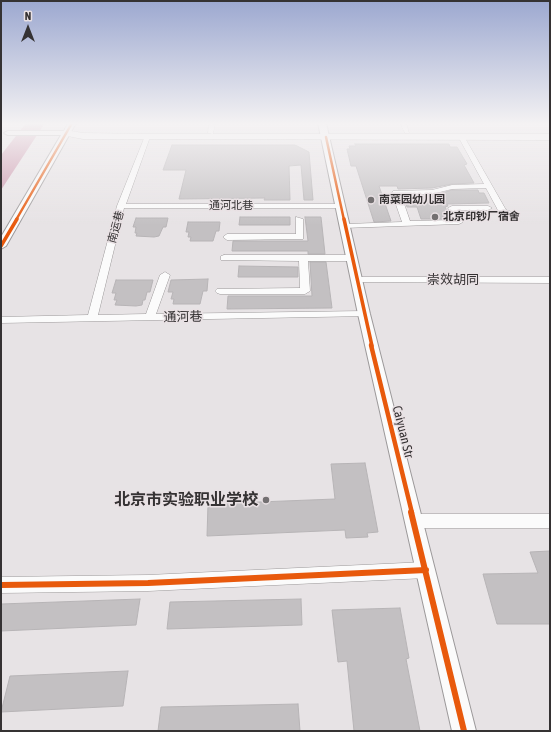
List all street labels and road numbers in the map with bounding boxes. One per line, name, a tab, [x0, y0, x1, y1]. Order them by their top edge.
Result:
street label: 通河北巷	[209, 199, 253, 213]
street label: 南运巷	[105, 209, 127, 245]
street label: 崇效胡同	[427, 272, 479, 288]
street label: 通河巷	[163, 309, 203, 325]
street label: Caiyuan Str	[389, 404, 417, 460]

